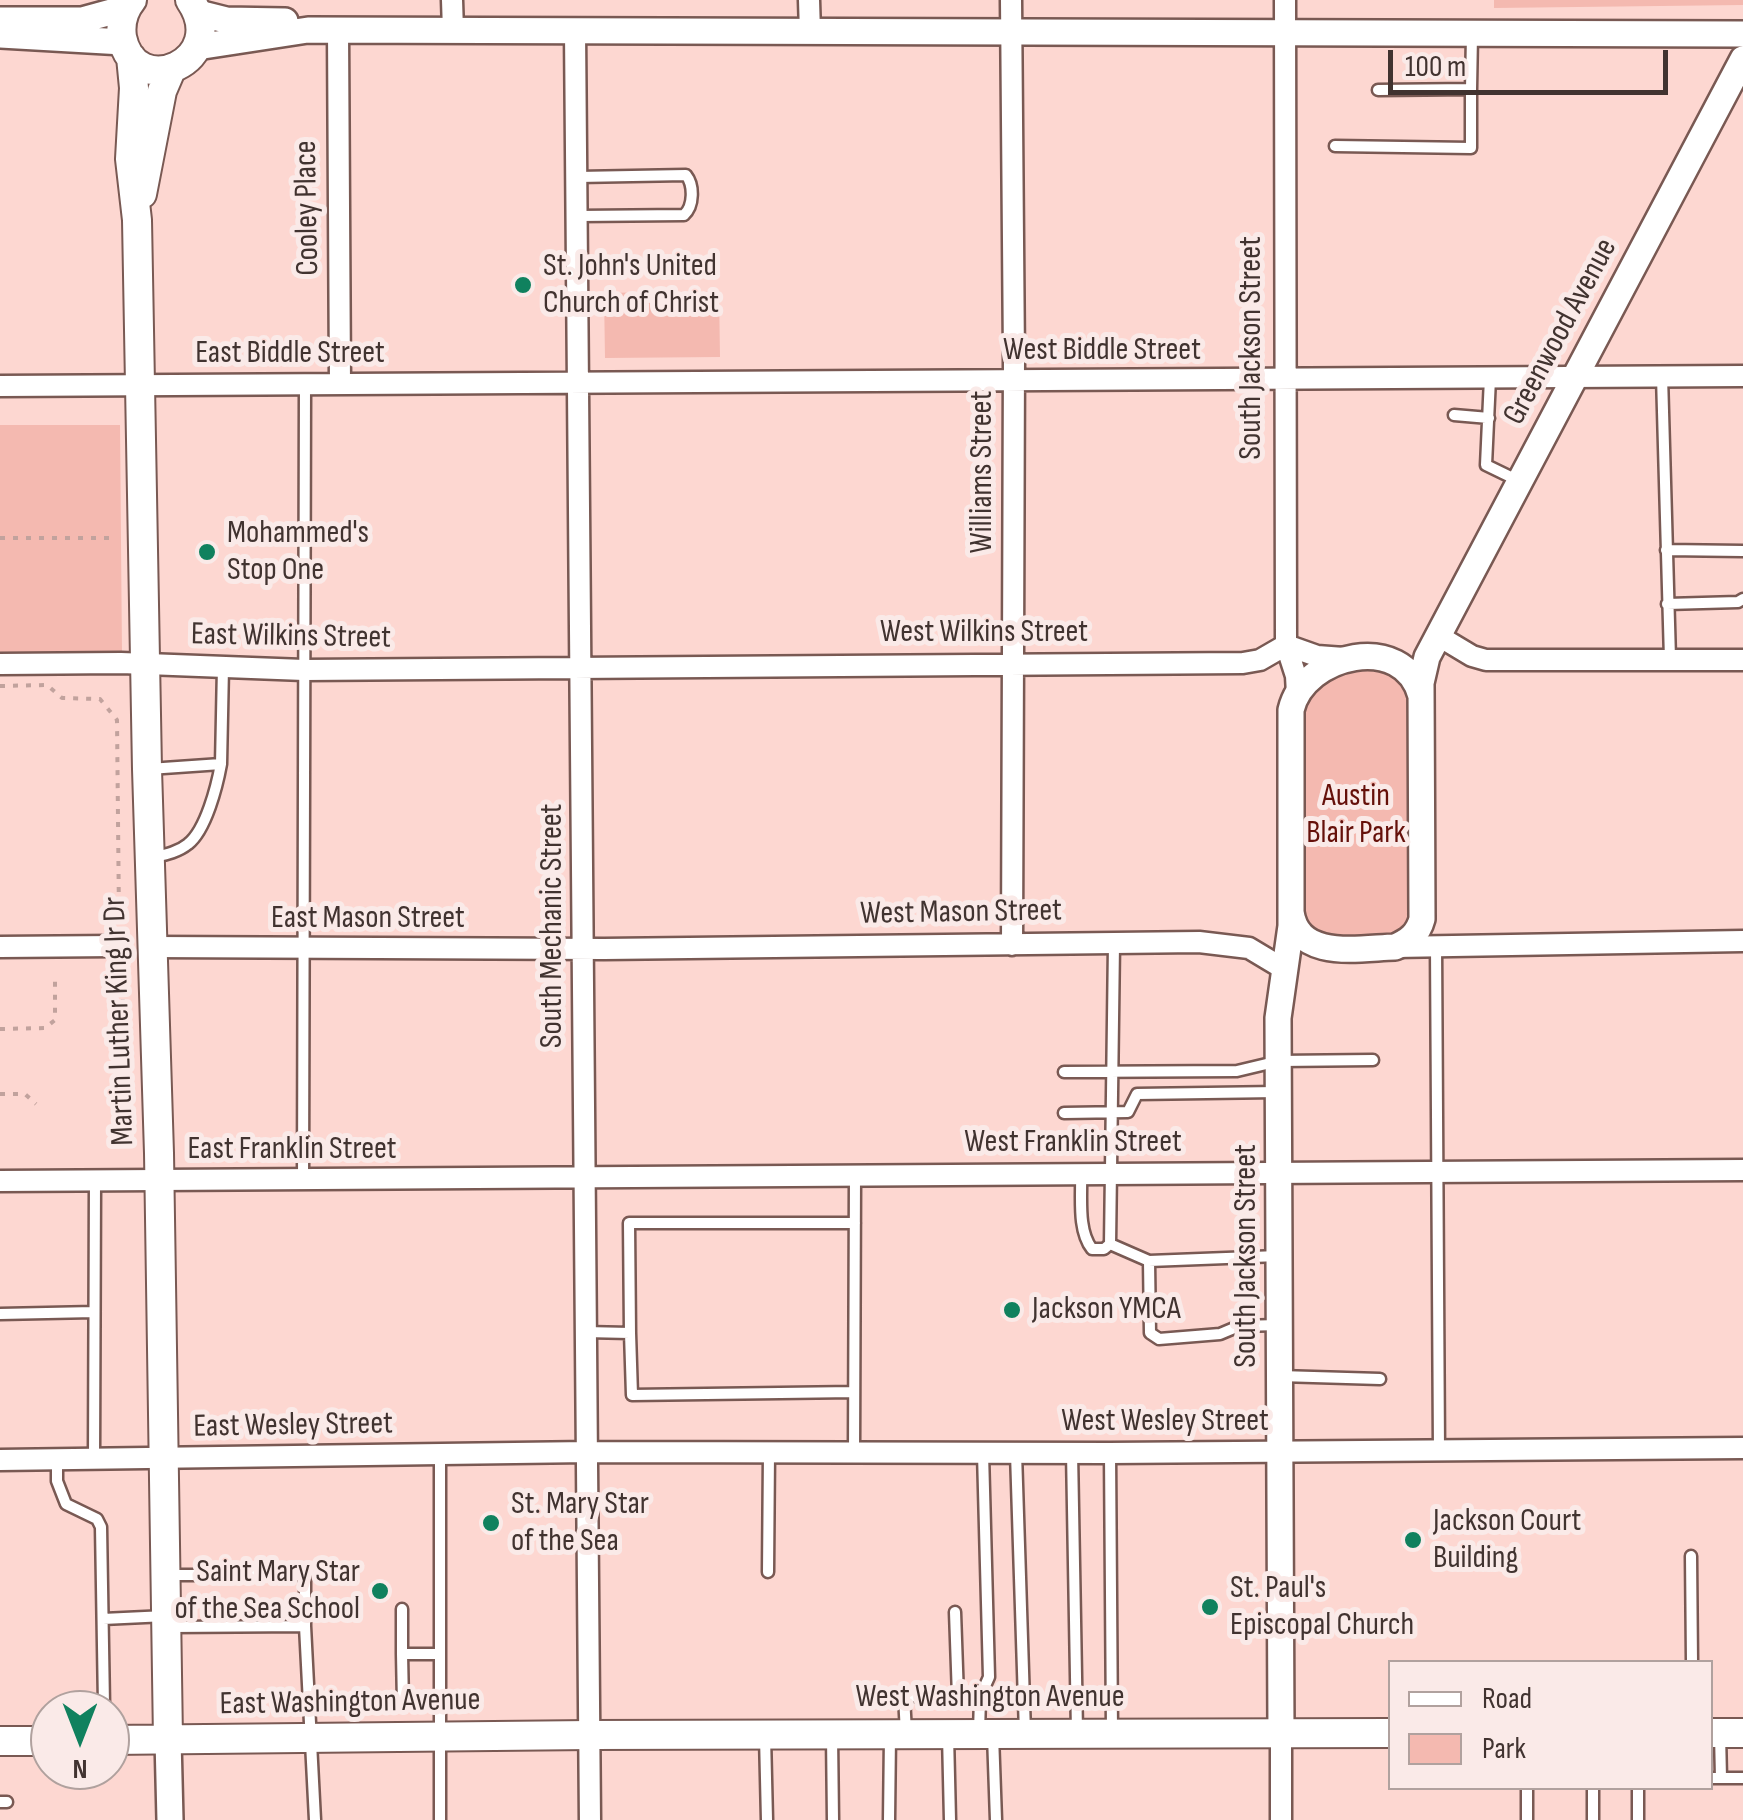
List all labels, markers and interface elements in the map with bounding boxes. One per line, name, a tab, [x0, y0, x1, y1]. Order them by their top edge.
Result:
scale bar	[1393, 30, 1673, 92]
text: 100 m	[1405, 49, 1466, 85]
street label: Cooley Place	[288, 140, 328, 276]
street label: Greenwood Avenue	[1496, 232, 1626, 432]
street label: South Jackson Street	[1233, 236, 1271, 460]
place label: St. John's United Church of Christ	[543, 248, 719, 323]
marker: St. John's United Church of Christ	[512, 274, 534, 296]
street label: West Biddle Street	[1003, 332, 1201, 370]
street label: East Biddle Street	[195, 335, 385, 373]
street label: Williams Street	[964, 391, 1002, 553]
place label: Mohammed's Stop One	[227, 515, 369, 590]
marker: Mohammed's Stop One	[196, 541, 218, 563]
street label: West Wilkins Street	[880, 614, 1088, 652]
street label: East Wilkins Street	[191, 616, 391, 658]
park label: Austin Blair Park	[1306, 778, 1406, 853]
street label: South Mechanic Street	[534, 804, 572, 1048]
street label: West Mason Street	[860, 892, 1062, 934]
street label: Martin Luther King Jr Dr	[96, 896, 144, 1146]
street label: East Mason Street	[271, 900, 465, 938]
street label: West Franklin Street	[964, 1124, 1182, 1162]
street label: East Franklin Street	[187, 1131, 397, 1169]
street label: South Jackson Street	[1228, 1144, 1266, 1368]
place label: Jackson YMCA	[1032, 1291, 1181, 1329]
marker: Jackson YMCA	[1001, 1299, 1023, 1321]
street label: West Wesley Street	[1061, 1403, 1269, 1441]
street label: East Wesley Street	[193, 1405, 393, 1447]
place label: St. Mary Star of the Sea	[511, 1486, 649, 1561]
place label: Jackson Court Building	[1433, 1503, 1581, 1578]
marker: St. Mary Star of the Sea	[480, 1512, 502, 1534]
marker: Jackson Court Building	[1402, 1529, 1424, 1551]
place label: Saint Mary Star of the Sea School	[174, 1554, 360, 1629]
place label: St. Paul's Episcopal Church	[1230, 1570, 1414, 1645]
marker: Saint Mary Star of the Sea School	[369, 1580, 391, 1602]
marker: St. Paul's Episcopal Church	[1199, 1596, 1221, 1618]
legend	[1388, 1660, 1713, 1790]
street label: West Washington Avenue	[855, 1679, 1125, 1717]
text: Road	[1482, 1681, 1532, 1717]
street label: East Washington Avenue	[219, 1682, 481, 1724]
north arrow	[30, 1690, 130, 1790]
text: Park	[1482, 1731, 1526, 1767]
text: N	[73, 1752, 87, 1785]

